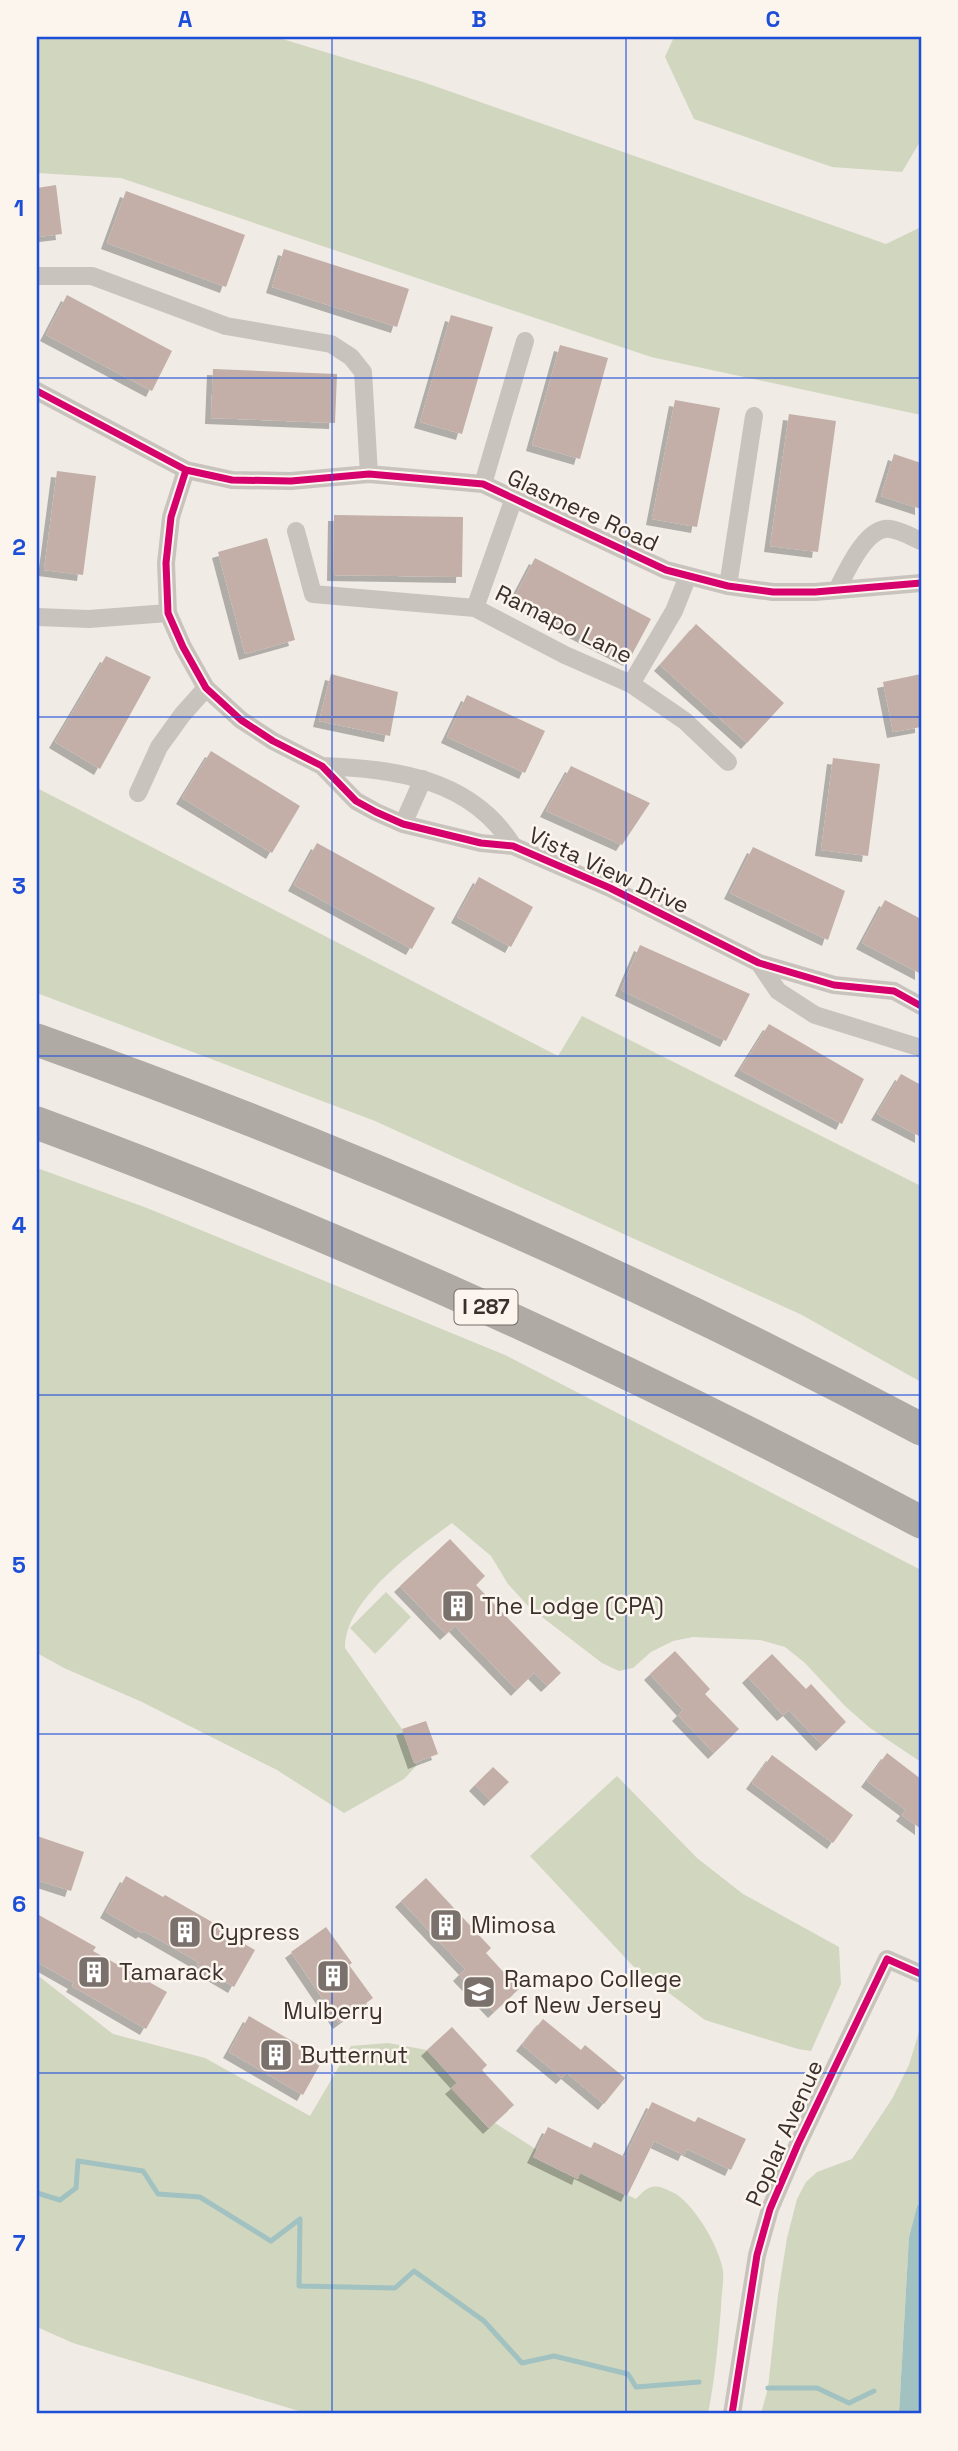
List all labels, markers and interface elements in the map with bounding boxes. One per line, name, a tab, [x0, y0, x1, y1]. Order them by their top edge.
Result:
text: A	[178, 4, 193, 34]
text: B	[471, 4, 487, 34]
text: C	[766, 4, 780, 34]
text: 1	[14, 193, 24, 223]
street label: Glasmere Road	[502, 462, 664, 558]
text: 2	[12, 532, 26, 562]
street label: Ramapo Lane	[490, 578, 638, 670]
street label: Vista View Drive	[524, 820, 694, 920]
text: 3	[12, 871, 26, 901]
text: 4	[12, 1210, 27, 1240]
road number: I 287	[454, 1290, 518, 1324]
text: 5	[12, 1550, 26, 1580]
building icon: The Lodge (CPA)	[439, 1587, 477, 1625]
place label: The Lodge (CPA)	[482, 1591, 664, 1621]
text: 6	[12, 1889, 26, 1919]
building icon: Mimosa	[427, 1906, 465, 1944]
place label: Mimosa	[471, 1910, 556, 1940]
building icon: Cypress	[166, 1913, 204, 1951]
place label: Cypress	[210, 1917, 300, 1947]
building icon: Tamarack	[75, 1953, 113, 1991]
place label: Tamarack	[119, 1957, 224, 1987]
building icon: Mulberry	[314, 1957, 352, 1995]
place label: Ramapo College of New Jersey	[504, 1964, 682, 2020]
school or university icon: Ramapo College of New Jersey	[460, 1973, 498, 2011]
place label: Mulberry	[283, 1996, 383, 2026]
building icon: Butternut	[257, 2036, 295, 2074]
place label: Butternut	[300, 2040, 408, 2070]
street label: Poplar Avenue	[738, 2055, 830, 2211]
text: 7	[13, 2228, 26, 2258]

